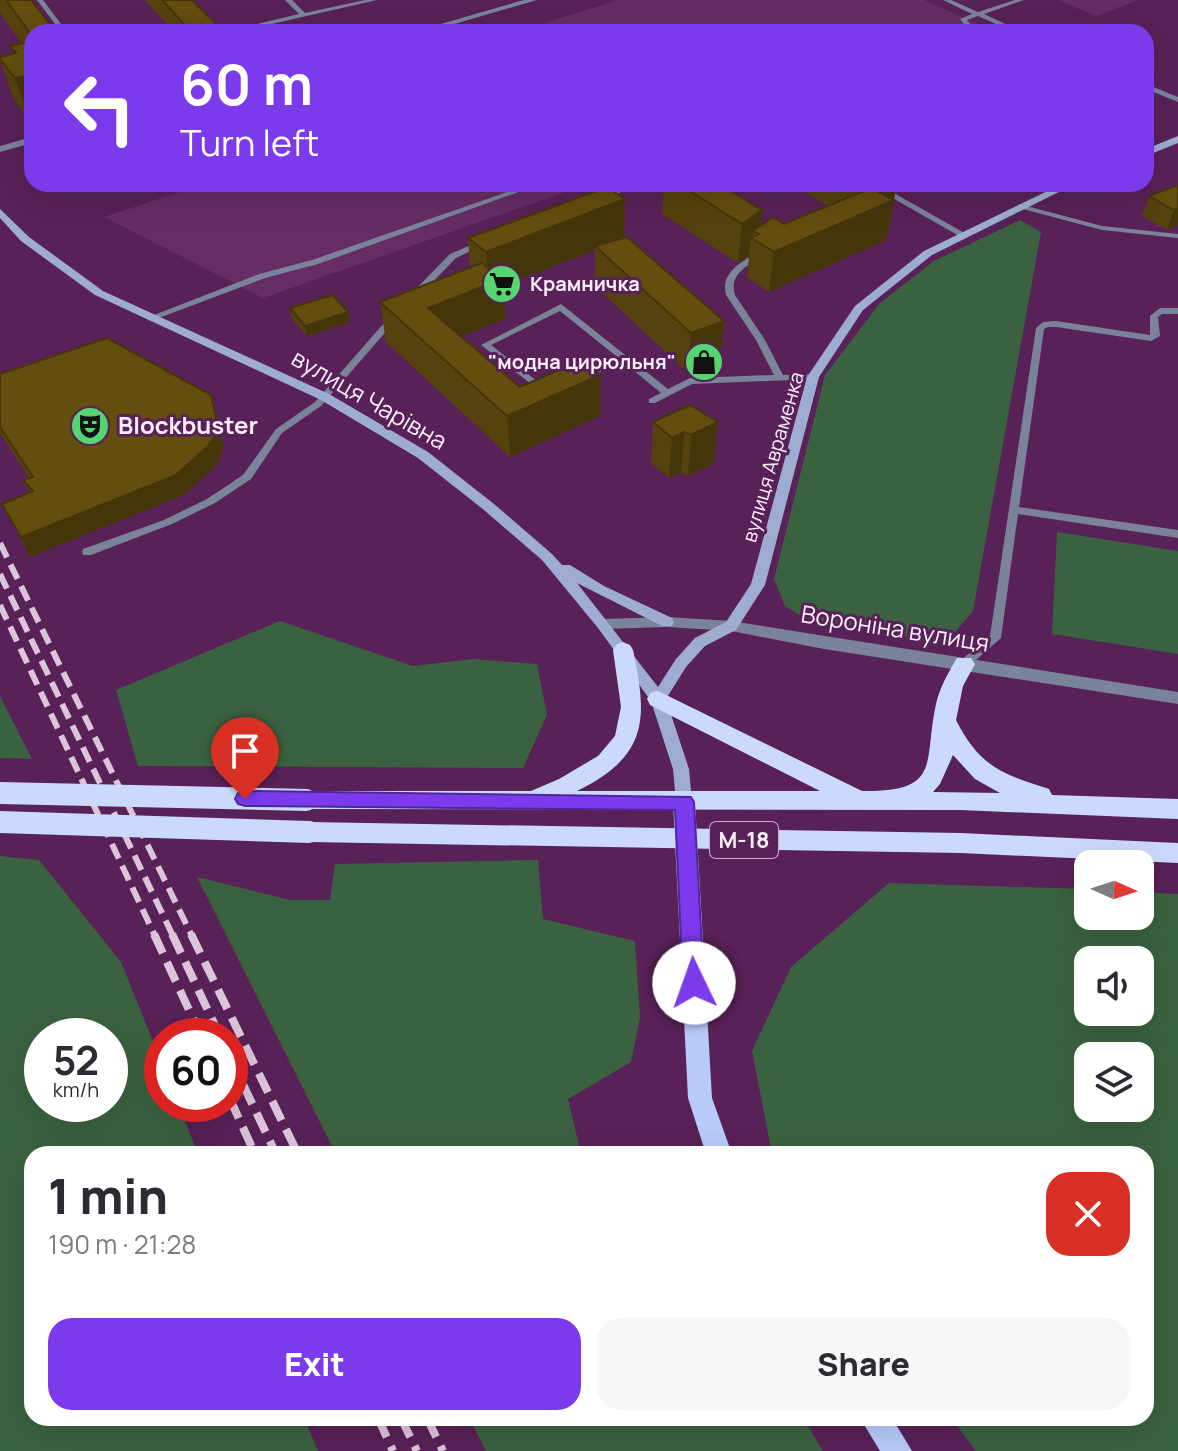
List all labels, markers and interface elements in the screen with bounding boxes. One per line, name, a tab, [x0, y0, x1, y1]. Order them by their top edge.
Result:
text: 60 m	[180, 45, 313, 122]
icon: left	[48, 56, 152, 160]
text: Turn left	[180, 118, 319, 167]
supermarket icon: Крамничка	[481, 263, 523, 305]
place label: Крамничка	[530, 270, 640, 297]
street label: вулиця Чарівна	[286, 341, 454, 457]
shop icon: "модна цирюльня"	[683, 341, 725, 383]
place label: "модна цирюльня"	[488, 348, 676, 375]
street label: вулиця Авраменка	[735, 369, 810, 545]
theatre icon: Blockbuster	[69, 405, 111, 447]
place label: Blockbuster	[118, 408, 258, 441]
street label: Вороніна вулиця	[799, 596, 992, 659]
pin	[211, 717, 279, 799]
icon: arrive	[223, 729, 267, 773]
road number: М-18	[710, 822, 778, 858]
north arrow	[1074, 850, 1154, 930]
map controls	[1074, 850, 1154, 1122]
position arrow	[652, 941, 736, 1025]
button: sound	[1074, 946, 1154, 1026]
speed limit sign: 60	[144, 1018, 248, 1122]
text: 52	[53, 1032, 99, 1087]
button: layers	[1074, 1042, 1154, 1122]
text: km/h	[53, 1076, 99, 1103]
text: 1 min	[48, 1163, 168, 1228]
button: close	[1046, 1172, 1130, 1256]
text: 190 m · 21:28	[48, 1226, 196, 1262]
button: Exit	[48, 1318, 581, 1410]
button: Share	[597, 1318, 1130, 1410]

